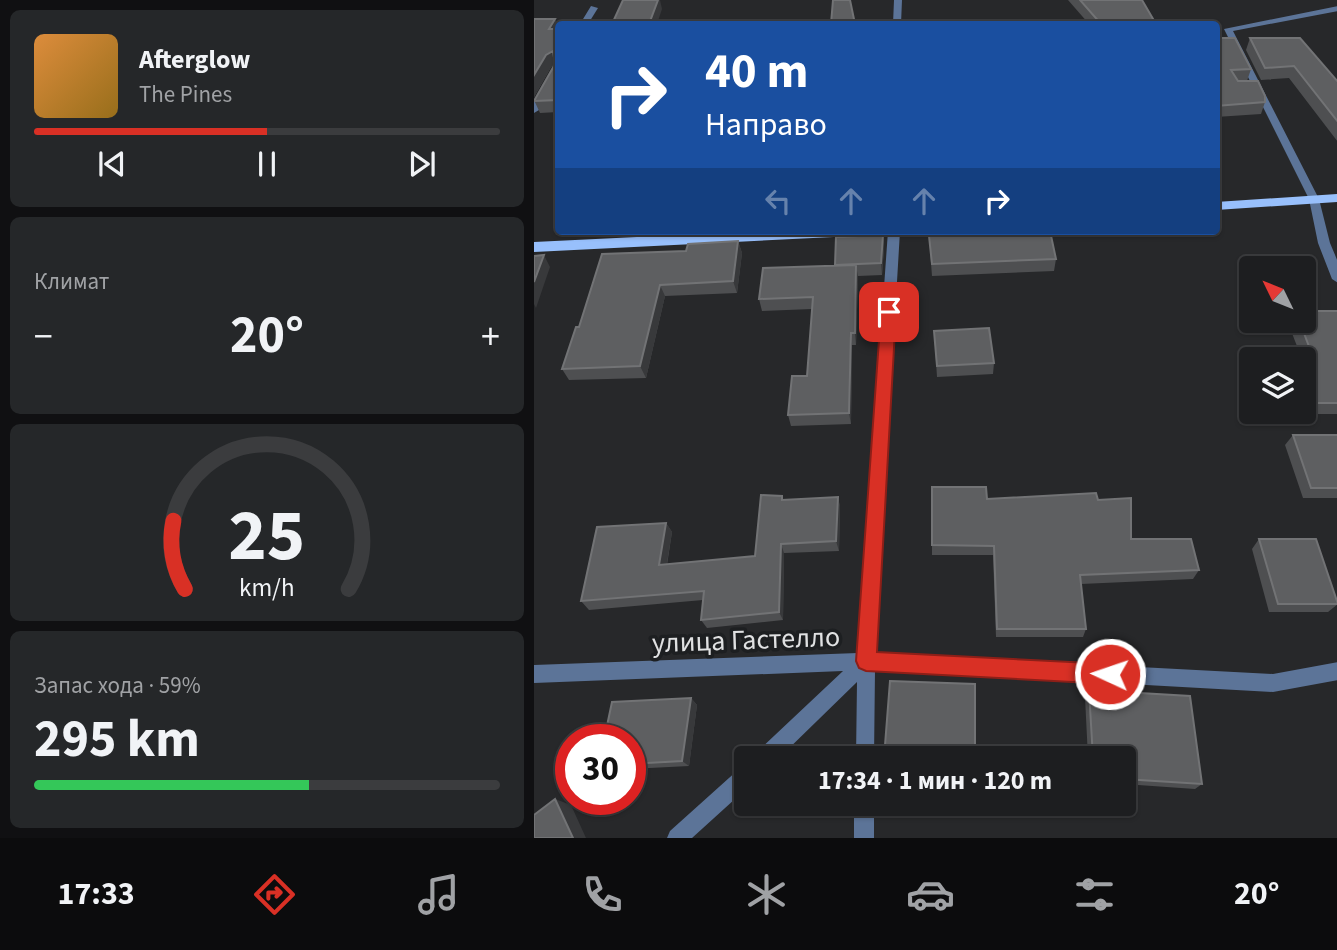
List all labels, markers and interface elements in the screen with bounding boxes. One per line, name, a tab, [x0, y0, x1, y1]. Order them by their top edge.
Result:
text: 40 m	[705, 37, 809, 107]
text: Afterglow	[139, 41, 250, 78]
icon: right	[590, 49, 681, 140]
text: The Pines	[139, 78, 232, 111]
text: Направо	[705, 102, 827, 148]
icon: previous	[93, 145, 131, 183]
icon: pause	[248, 145, 286, 183]
icon: next	[403, 145, 441, 183]
icon: left	[759, 182, 797, 220]
icon: ahead	[832, 182, 870, 220]
icon: ahead	[905, 182, 943, 220]
icon: right	[978, 182, 1016, 220]
north arrow	[1239, 256, 1316, 332]
map controls	[1239, 256, 1316, 424]
text: Климат	[34, 265, 109, 298]
pin	[859, 282, 919, 342]
icon: arrive	[870, 293, 908, 331]
text: 20°	[230, 299, 304, 373]
text: −	[34, 310, 53, 364]
text: +	[481, 310, 500, 364]
button: layers	[1239, 347, 1316, 424]
text: 25	[229, 484, 305, 588]
text: km/h	[239, 569, 295, 605]
street label: улица Гастелло	[651, 617, 841, 663]
position arrow	[1073, 637, 1147, 711]
text: Запас хода · 59%	[34, 669, 201, 702]
text: 295 km	[34, 703, 200, 777]
speed limit sign: 30	[555, 724, 646, 815]
text: 17:34 · 1 мин · 120 m	[818, 762, 1052, 799]
icon: directions	[250, 870, 299, 919]
icon: music	[414, 870, 463, 919]
icon: phone	[578, 870, 627, 919]
icon: climate	[742, 870, 791, 919]
icon: car	[906, 870, 955, 919]
icon: filters	[1070, 870, 1119, 919]
text: 17:33	[58, 871, 135, 917]
text: 20°	[1234, 871, 1279, 917]

